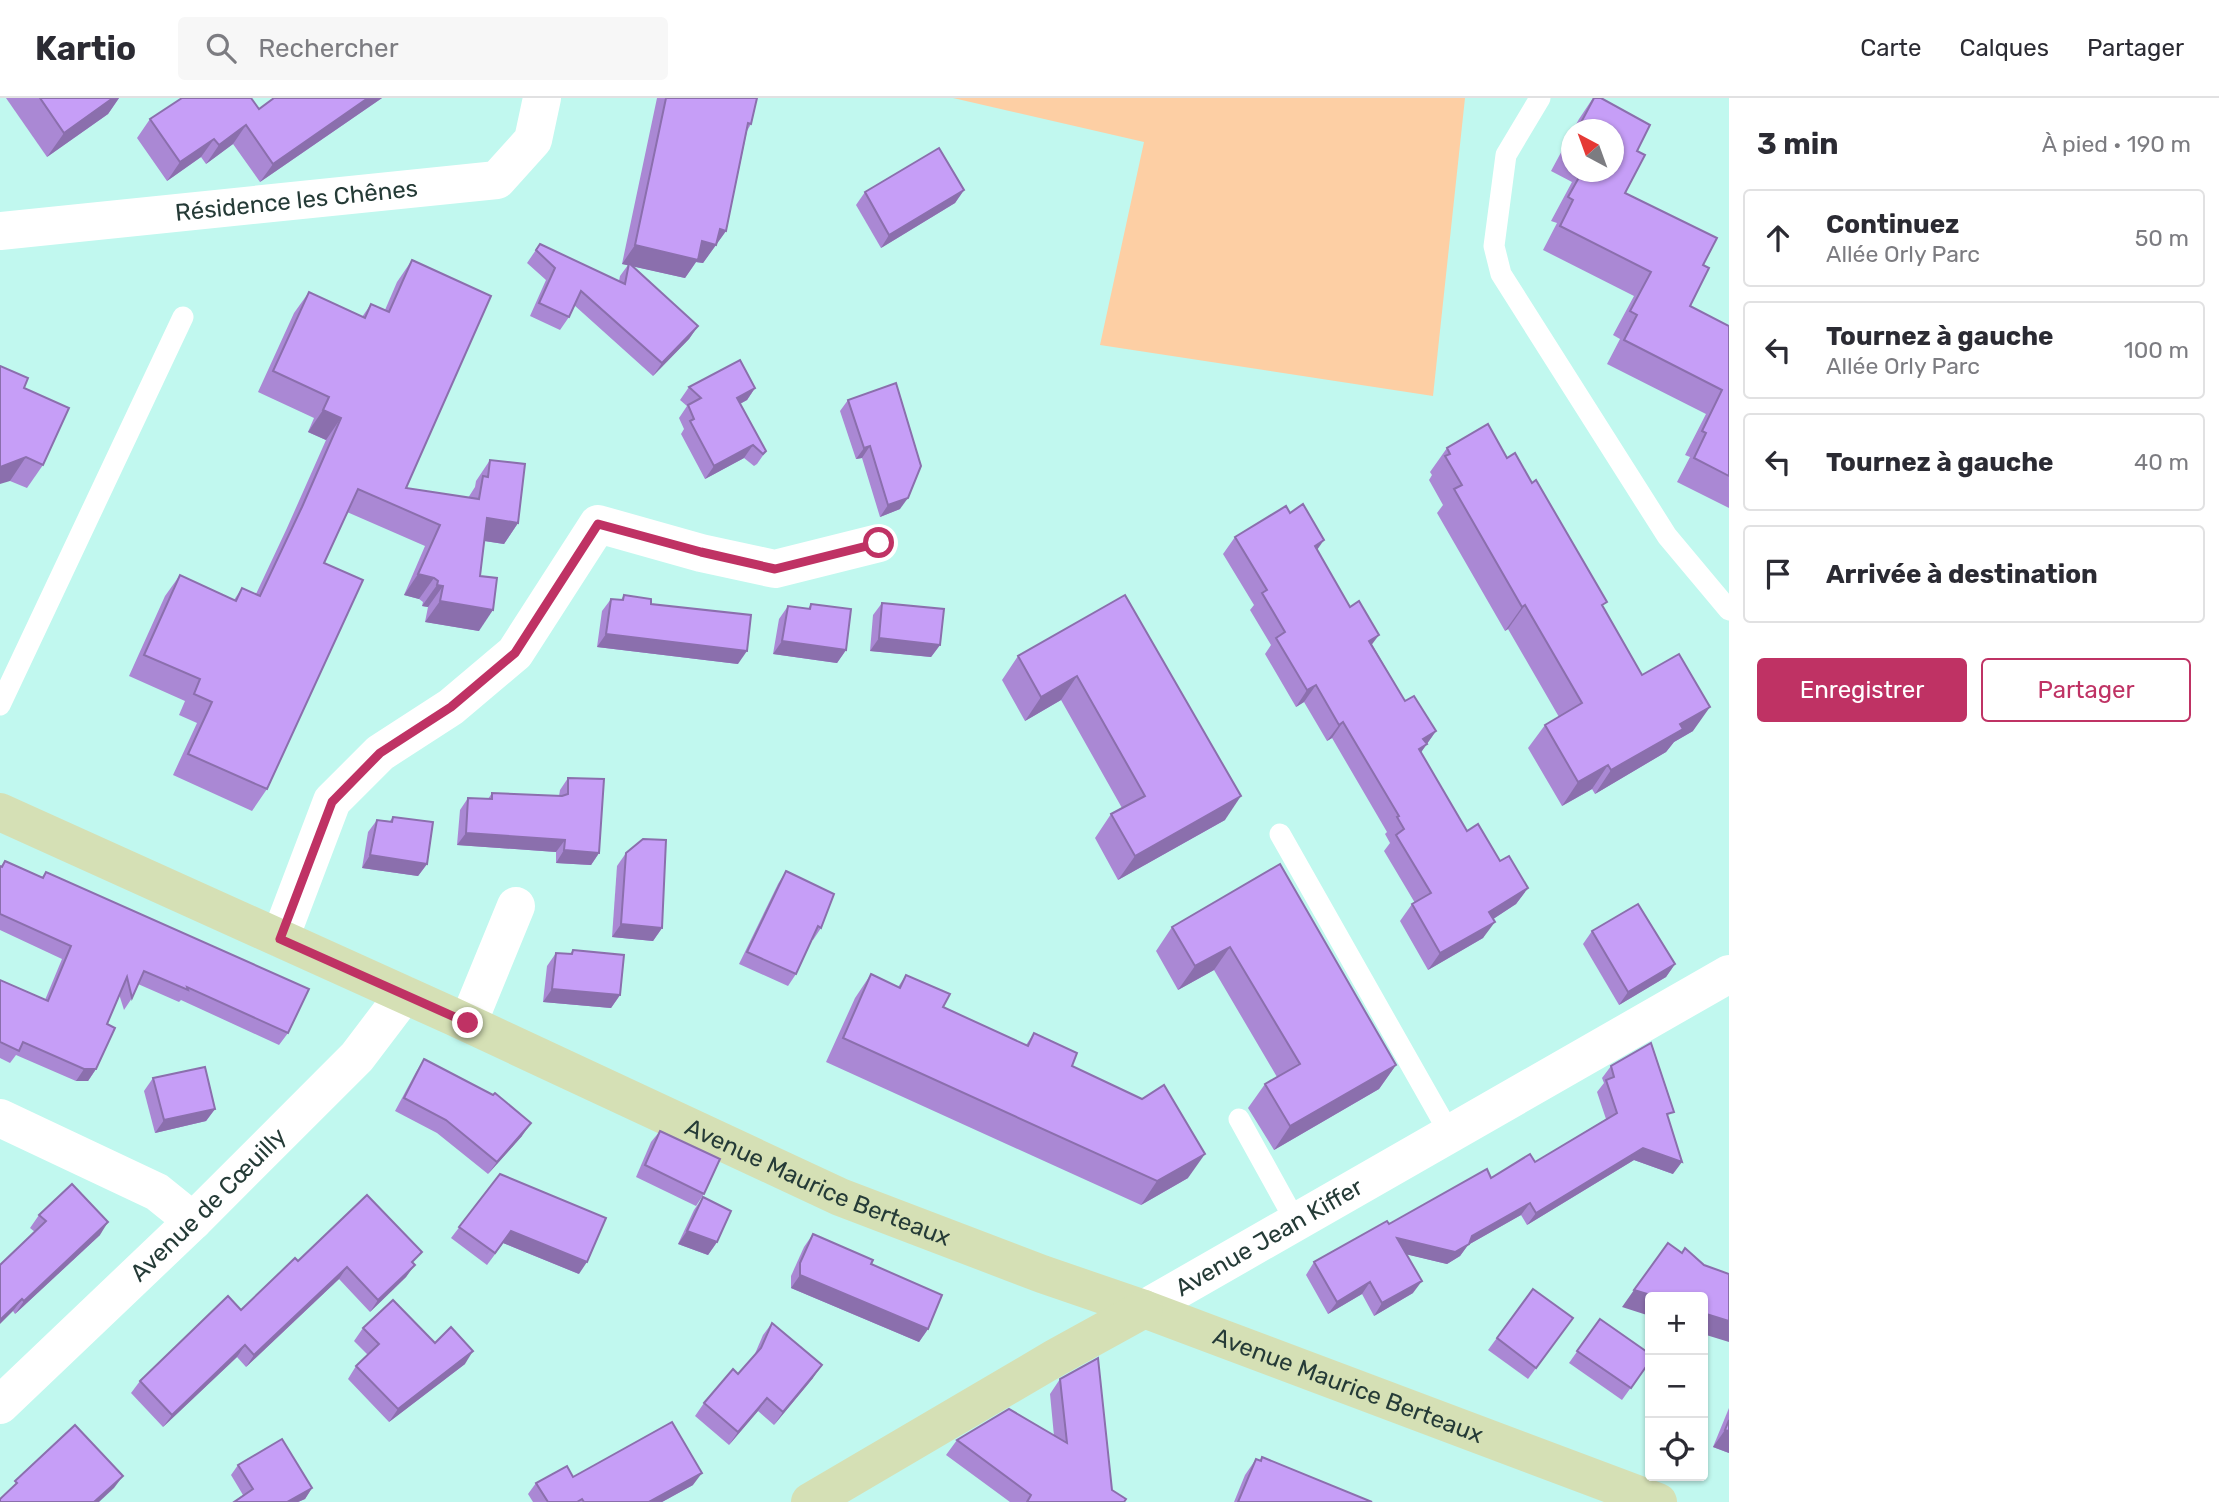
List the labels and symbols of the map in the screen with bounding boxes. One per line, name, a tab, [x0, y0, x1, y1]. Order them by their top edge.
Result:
north arrow	[1561, 119, 1624, 182]
street label: Résidence les Chênes	[174, 174, 419, 227]
route start	[863, 527, 894, 558]
route end	[452, 1007, 483, 1038]
street label: Avenue Maurice Berteaux	[681, 1113, 955, 1252]
street label: Avenue de Cœuilly	[124, 1122, 292, 1287]
street label: Avenue Jean Kiffer	[1170, 1173, 1368, 1302]
street label: Avenue Maurice Berteaux	[1209, 1322, 1487, 1449]

